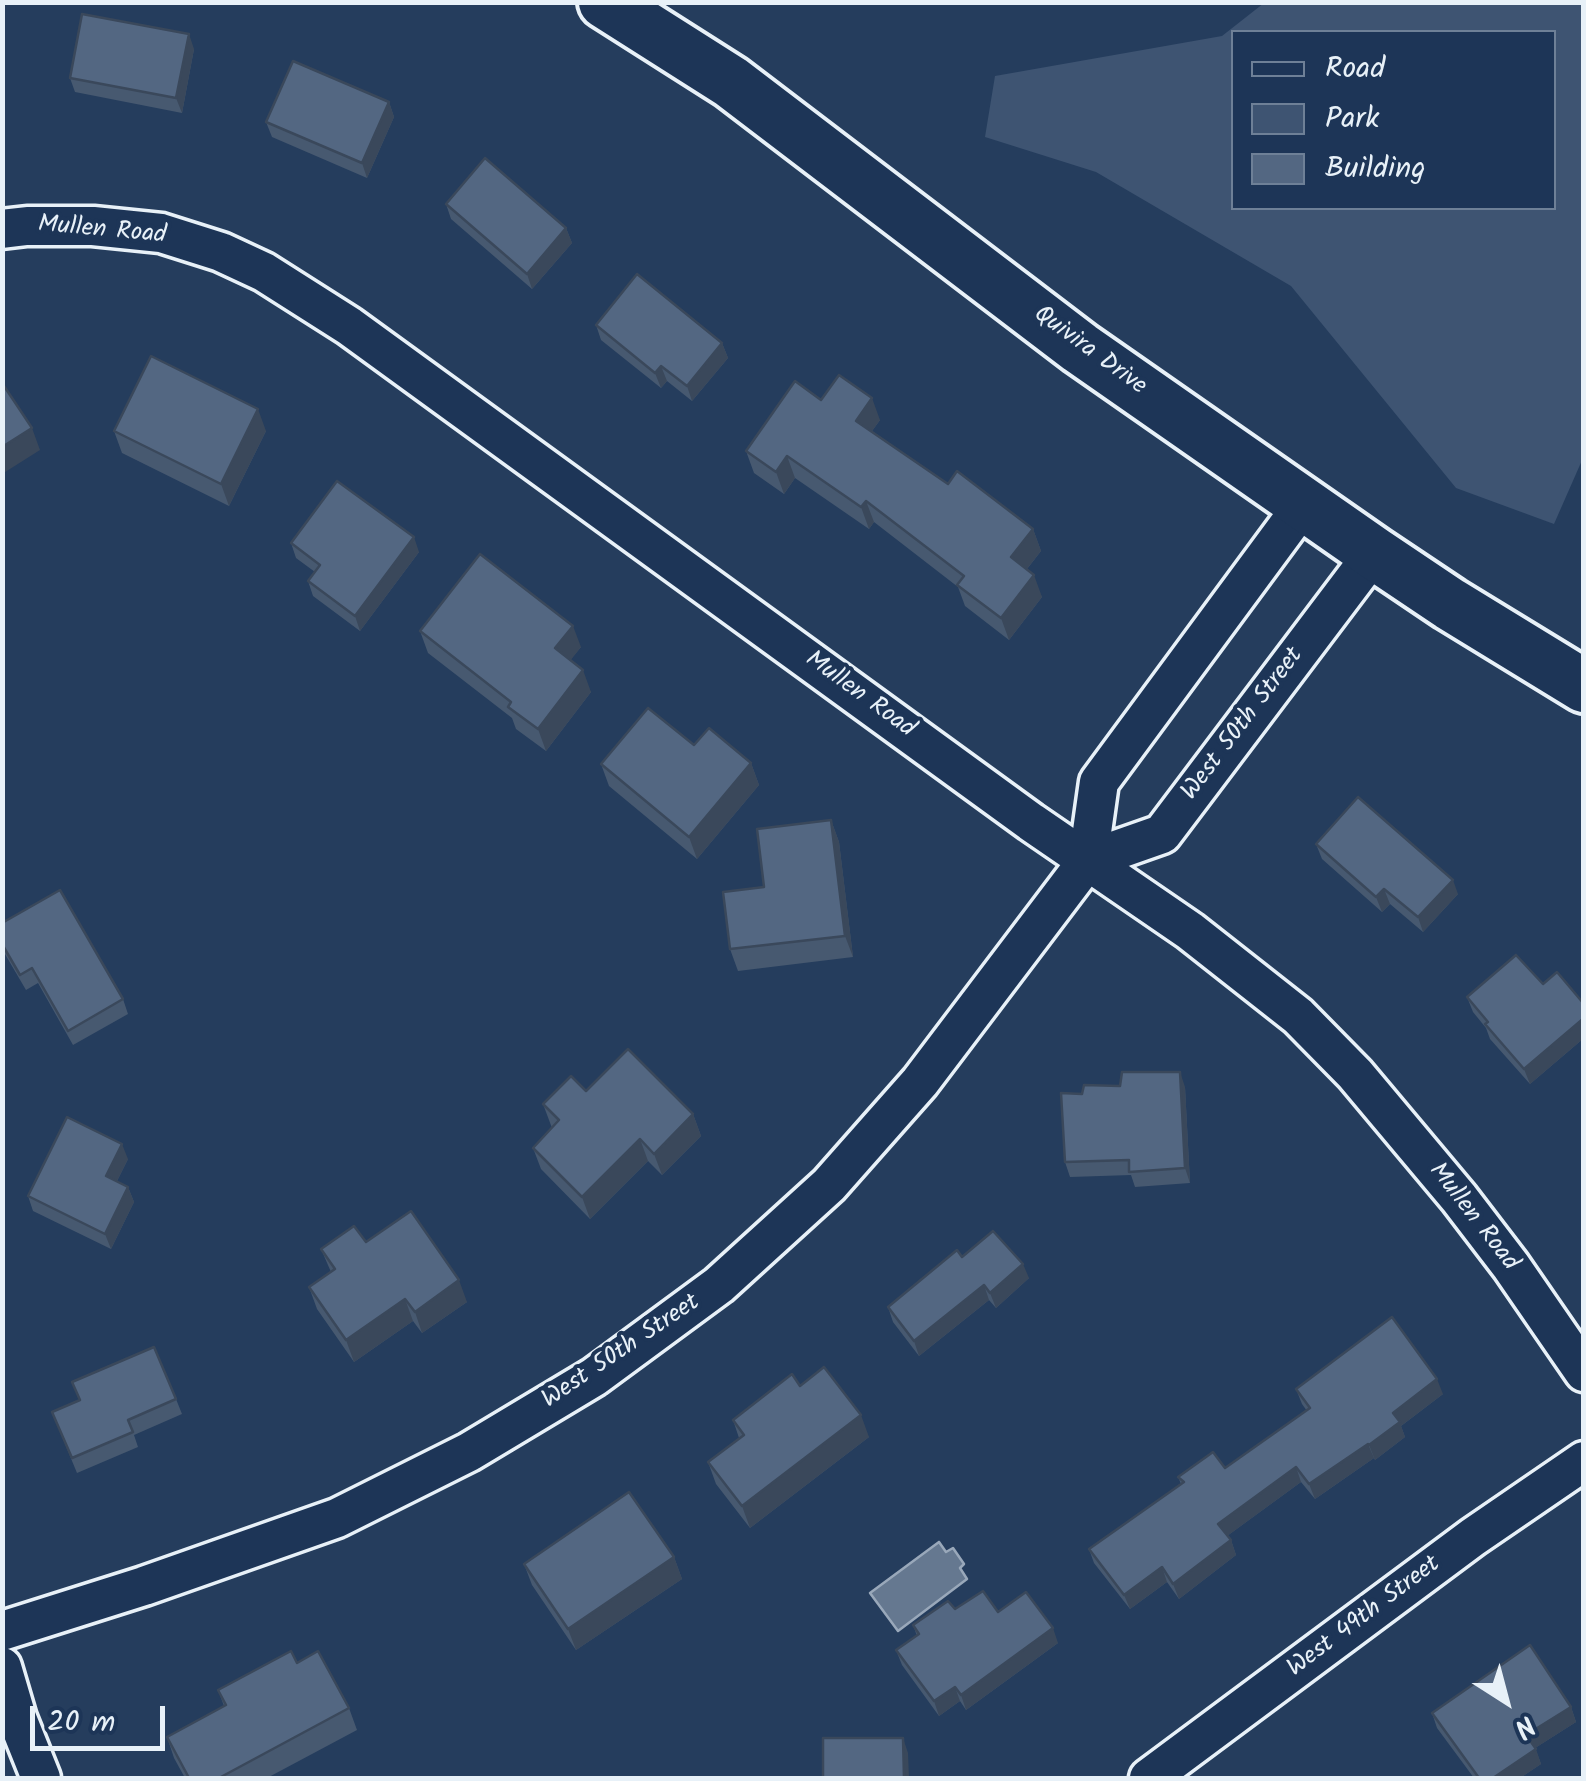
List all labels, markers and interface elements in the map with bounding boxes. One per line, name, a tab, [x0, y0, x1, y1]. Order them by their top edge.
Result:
legend	[1231, 30, 1556, 210]
text: Road	[1325, 45, 1385, 93]
text: Park	[1325, 95, 1379, 143]
text: Building	[1325, 145, 1425, 193]
street label: Mullen Road	[37, 211, 167, 253]
street label: Quivira Drive	[1027, 301, 1151, 403]
street label: West 50th Street	[1177, 643, 1311, 807]
street label: Mullen Road	[798, 646, 920, 746]
street label: Mullen Road	[1421, 1158, 1523, 1278]
street label: West 50th Street	[538, 1289, 706, 1417]
street label: West 49th Street	[1283, 1551, 1447, 1685]
north arrow	[1456, 1651, 1556, 1751]
scale bar	[35, 1686, 170, 1748]
text: 20 m	[47, 1699, 115, 1747]
text: N	[1504, 1702, 1544, 1749]

